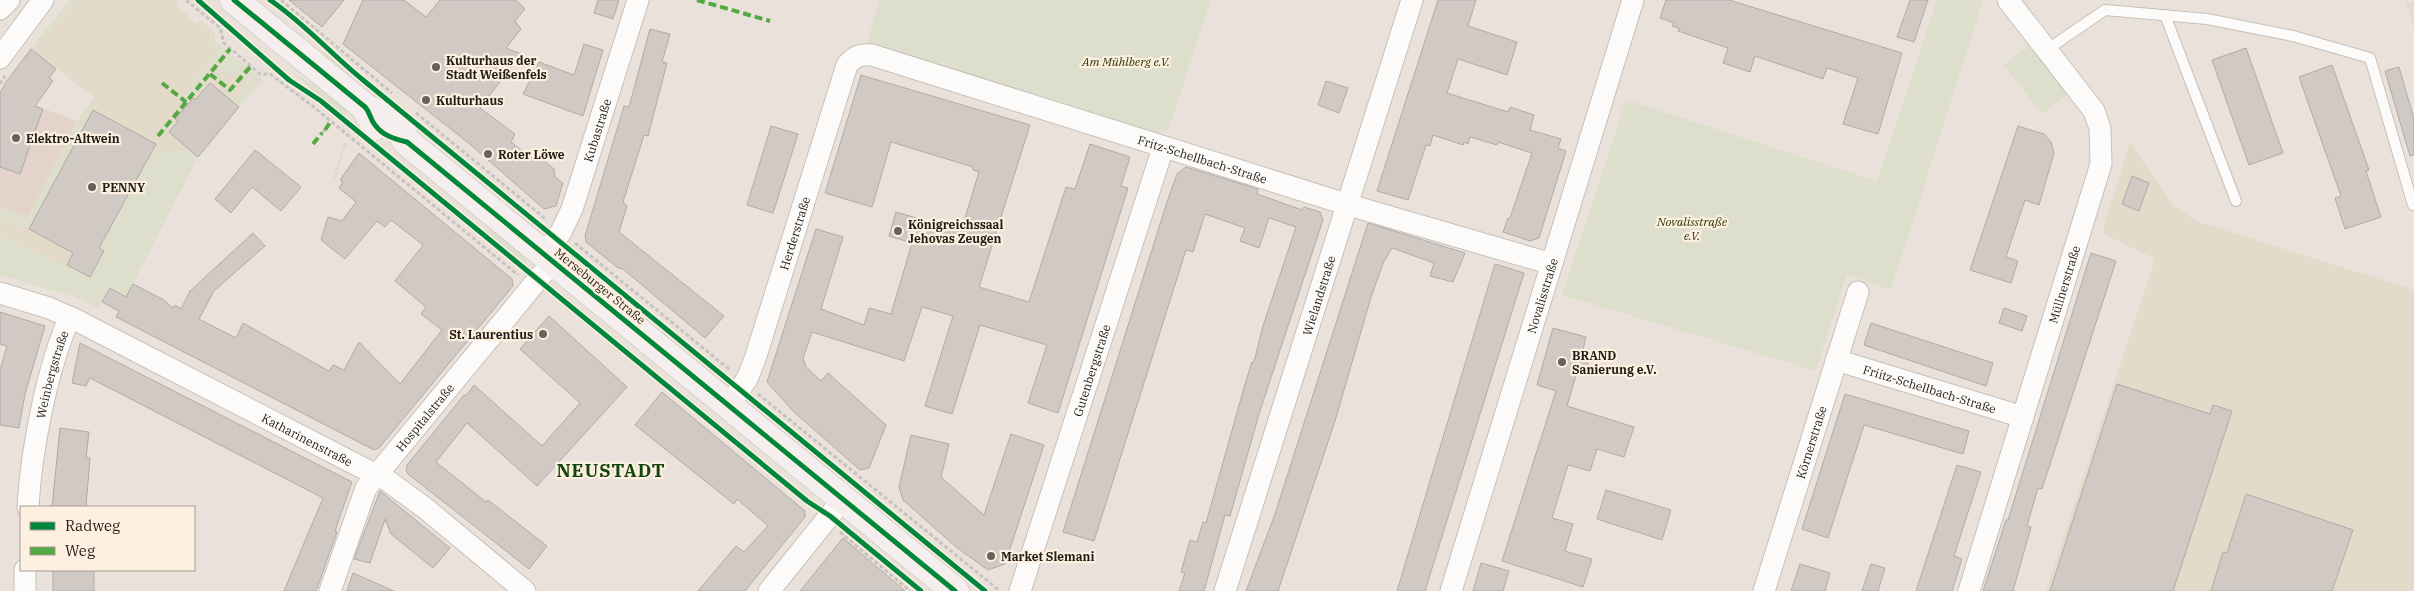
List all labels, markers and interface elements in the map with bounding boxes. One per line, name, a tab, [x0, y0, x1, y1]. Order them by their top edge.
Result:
place label: Kulturhaus der Stadt Weißenfels	[446, 53, 547, 82]
park label: Am Mühlberg e.V.	[1081, 54, 1170, 69]
marker: Kulturhaus der Stadt Weißenfels	[430, 61, 442, 73]
place label: Kulturhaus	[436, 93, 503, 108]
marker: Kulturhaus	[420, 94, 432, 106]
street label: Kubastraße	[580, 97, 614, 164]
place label: Elektro-Altwein	[26, 131, 120, 146]
marker: Elektro-Altwein	[10, 132, 22, 144]
street label: Fritz-Schellbach-Straße	[1136, 132, 1269, 186]
place label: Roter Löwe	[498, 147, 565, 162]
marker: Roter Löwe	[482, 148, 494, 160]
place label: PENNY	[102, 180, 145, 195]
marker: PENNY	[86, 181, 98, 193]
street label: Herderstraße	[776, 195, 813, 272]
park label: Novalisstraße e.V.	[1656, 214, 1728, 243]
place label: Königreichssaal Jehovas Zeugen	[908, 217, 1003, 246]
marker: Königreichssaal Jehovas Zeugen	[892, 225, 904, 237]
street label: Müllnerstraße	[2045, 244, 2083, 325]
street label: Merseburger Straße	[551, 245, 649, 327]
street label: Wielandstraße	[1299, 254, 1338, 337]
street label: Novalisstraße	[1523, 256, 1561, 335]
street label: Gutenbergstraße	[1069, 322, 1113, 418]
place label: St. Laurentius	[449, 327, 533, 342]
street label: Weinbergstraße	[32, 328, 71, 420]
marker: St. Laurentius	[537, 328, 549, 340]
place label: BRAND Sanierung e.V.	[1572, 348, 1657, 377]
marker: BRAND Sanierung e.V.	[1556, 356, 1568, 368]
street label: Friitz-Schellbach-Straße	[1861, 361, 1998, 416]
street label: Hospitalstraße	[392, 380, 457, 454]
street label: Körnerstraße	[1792, 404, 1829, 481]
street label: Katharinenstraße	[259, 410, 355, 469]
district label: NEUSTADT	[556, 459, 666, 482]
legend	[20, 506, 195, 571]
text: Radweg	[65, 516, 120, 535]
text: Weg	[65, 541, 95, 560]
place label: Market Slemani	[1001, 549, 1095, 564]
marker: Market Slemani	[985, 550, 997, 562]

